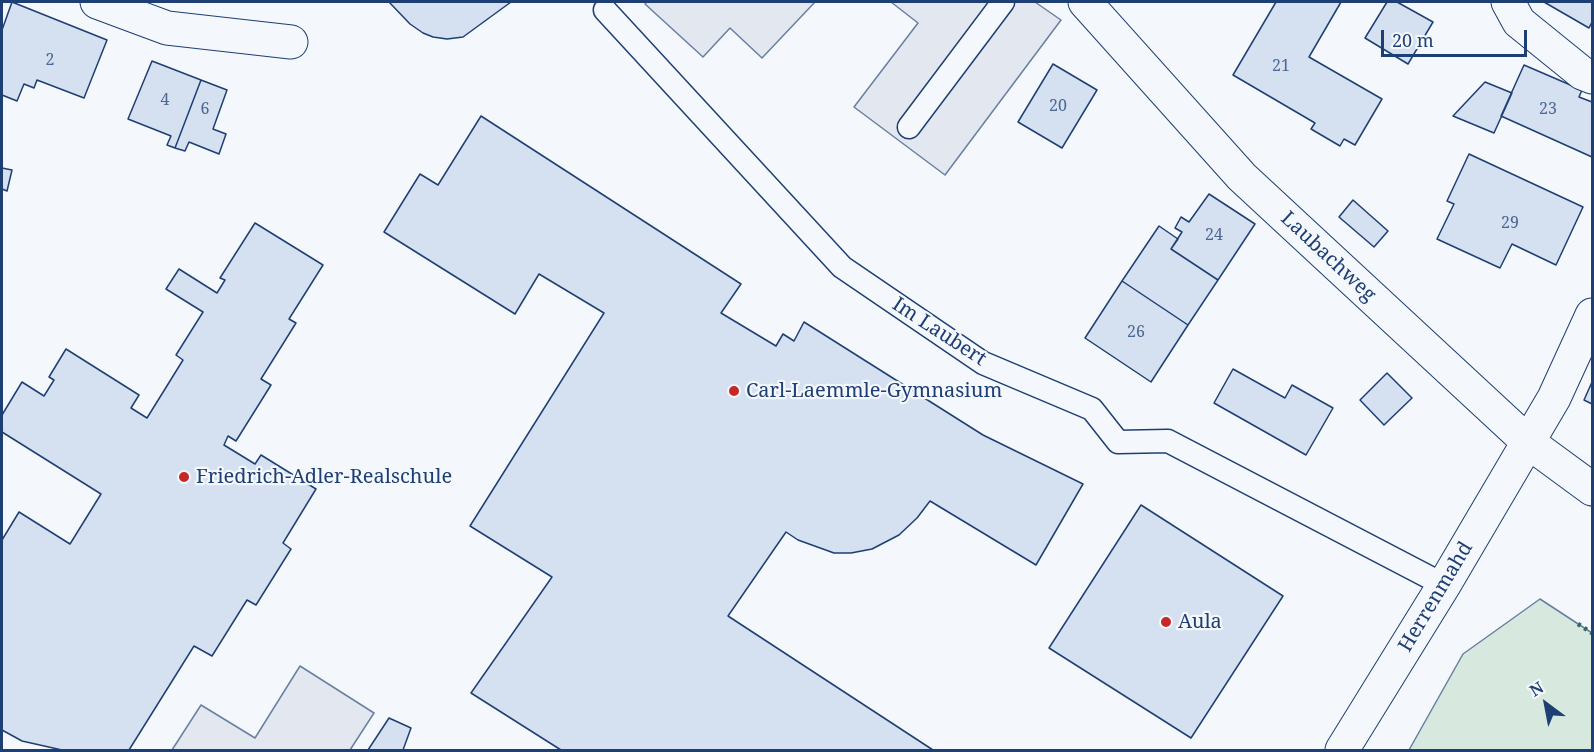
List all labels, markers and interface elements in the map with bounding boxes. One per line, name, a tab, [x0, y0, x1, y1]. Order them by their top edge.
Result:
scale bar	[1384, 18, 1530, 56]
text: 20 m	[1392, 28, 1434, 52]
house number: 2	[46, 50, 54, 70]
house number: 21	[1272, 56, 1290, 76]
house number: 4	[161, 90, 169, 110]
house number: 20	[1049, 96, 1067, 116]
house number: 6	[201, 99, 209, 119]
house number: 23	[1539, 99, 1557, 119]
street label: Laubachweg	[1275, 207, 1381, 307]
house number: 29	[1501, 213, 1519, 233]
house number: 24	[1205, 225, 1223, 245]
street label: Im Laubert	[887, 293, 991, 371]
house number: 26	[1127, 322, 1145, 342]
place label: Carl-Laemmle-Gymnasium	[746, 379, 1002, 403]
marker: Carl-Laemmle-Gymnasium	[727, 384, 741, 398]
place label: Friedrich-Adler-Realschule	[196, 465, 452, 489]
marker: Friedrich-Adler-Realschule	[177, 470, 191, 484]
street label: Herrenmahd	[1394, 538, 1478, 656]
place label: Aula	[1178, 610, 1222, 634]
marker: Aula	[1159, 615, 1173, 629]
north arrow	[1516, 674, 1576, 734]
text: N	[1525, 676, 1548, 701]

